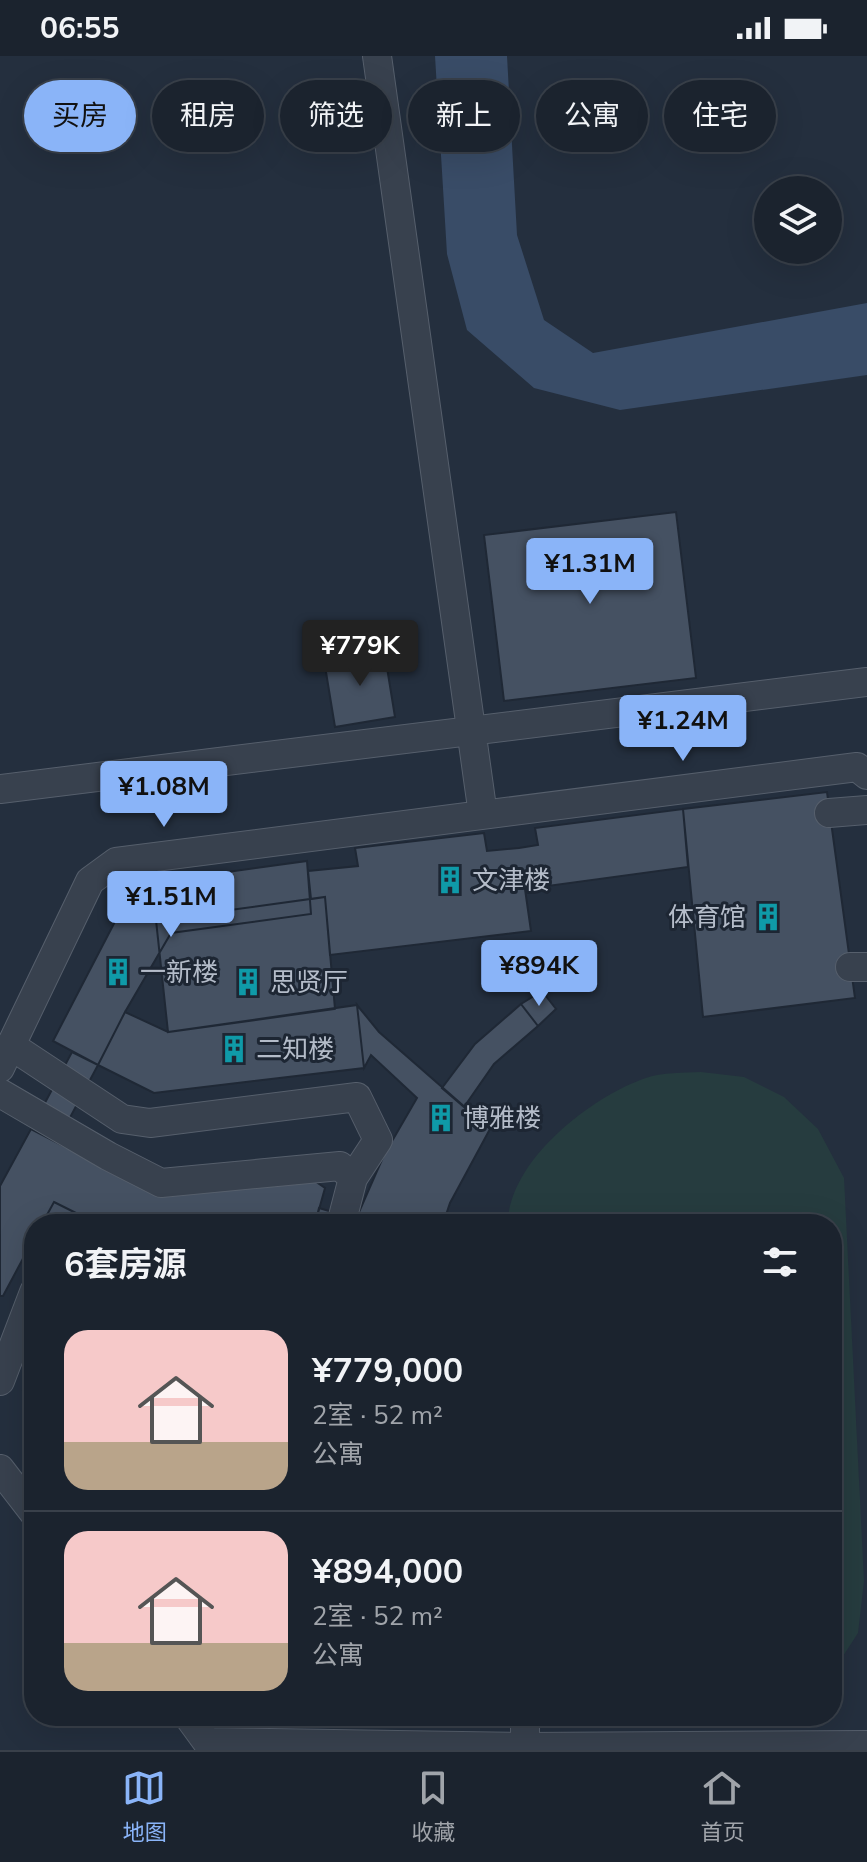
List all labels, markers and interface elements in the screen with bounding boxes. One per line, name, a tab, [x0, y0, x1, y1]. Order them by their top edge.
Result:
text: 06:55	[40, 8, 119, 49]
chip: 买房	[24, 80, 136, 152]
chip: 租房	[152, 80, 264, 152]
chip: 筛选	[280, 80, 392, 152]
chip: 新上	[408, 80, 520, 152]
chip: 公寓	[536, 80, 648, 152]
chip: 住宅	[664, 80, 776, 152]
map controls	[754, 176, 842, 264]
button: layers	[754, 176, 842, 264]
pin: ¥1.31M	[525, 538, 655, 606]
text: ¥1.31M	[544, 546, 636, 581]
pin: ¥779K	[304, 620, 416, 688]
text: ¥779K	[320, 628, 400, 663]
pin: ¥1.24M	[618, 695, 748, 763]
text: ¥1.24M	[637, 703, 729, 738]
pin: ¥1.08M	[99, 761, 229, 829]
text: ¥1.08M	[118, 769, 210, 804]
place label: 文津楼	[472, 863, 550, 898]
building icon: 文津楼	[435, 865, 465, 895]
pin: ¥1.51M	[106, 871, 236, 939]
text: ¥1.51M	[125, 879, 217, 914]
place label: 体育馆	[668, 900, 746, 935]
building icon: 体育馆	[753, 902, 783, 932]
pin: ¥894K	[483, 940, 595, 1008]
text: ¥894K	[499, 948, 579, 983]
place label: 一新楼	[140, 955, 218, 990]
building icon: 一新楼	[103, 957, 133, 987]
place label: 思贤厅	[270, 965, 348, 1000]
building icon: 思贤厅	[233, 967, 263, 997]
place label: 二知楼	[256, 1032, 334, 1067]
building icon: 二知楼	[219, 1034, 249, 1064]
place label: 博雅楼	[463, 1101, 541, 1136]
building icon: 博雅楼	[426, 1103, 456, 1133]
icon: filters	[758, 1240, 802, 1284]
text: 6套房源	[64, 1242, 186, 1288]
text: ¥779,000	[312, 1348, 463, 1394]
icon: home	[128, 1362, 224, 1458]
text: 2室 · 52 m²	[312, 1398, 443, 1433]
text: 公寓	[312, 1437, 364, 1472]
text: ¥894,000	[312, 1549, 463, 1595]
icon: home	[128, 1563, 224, 1659]
text: 2室 · 52 m²	[312, 1599, 443, 1634]
text: 公寓	[312, 1638, 364, 1673]
tab: 地图	[122, 1766, 167, 1848]
tab: 收藏	[411, 1766, 456, 1848]
tab: 首页	[700, 1766, 745, 1848]

